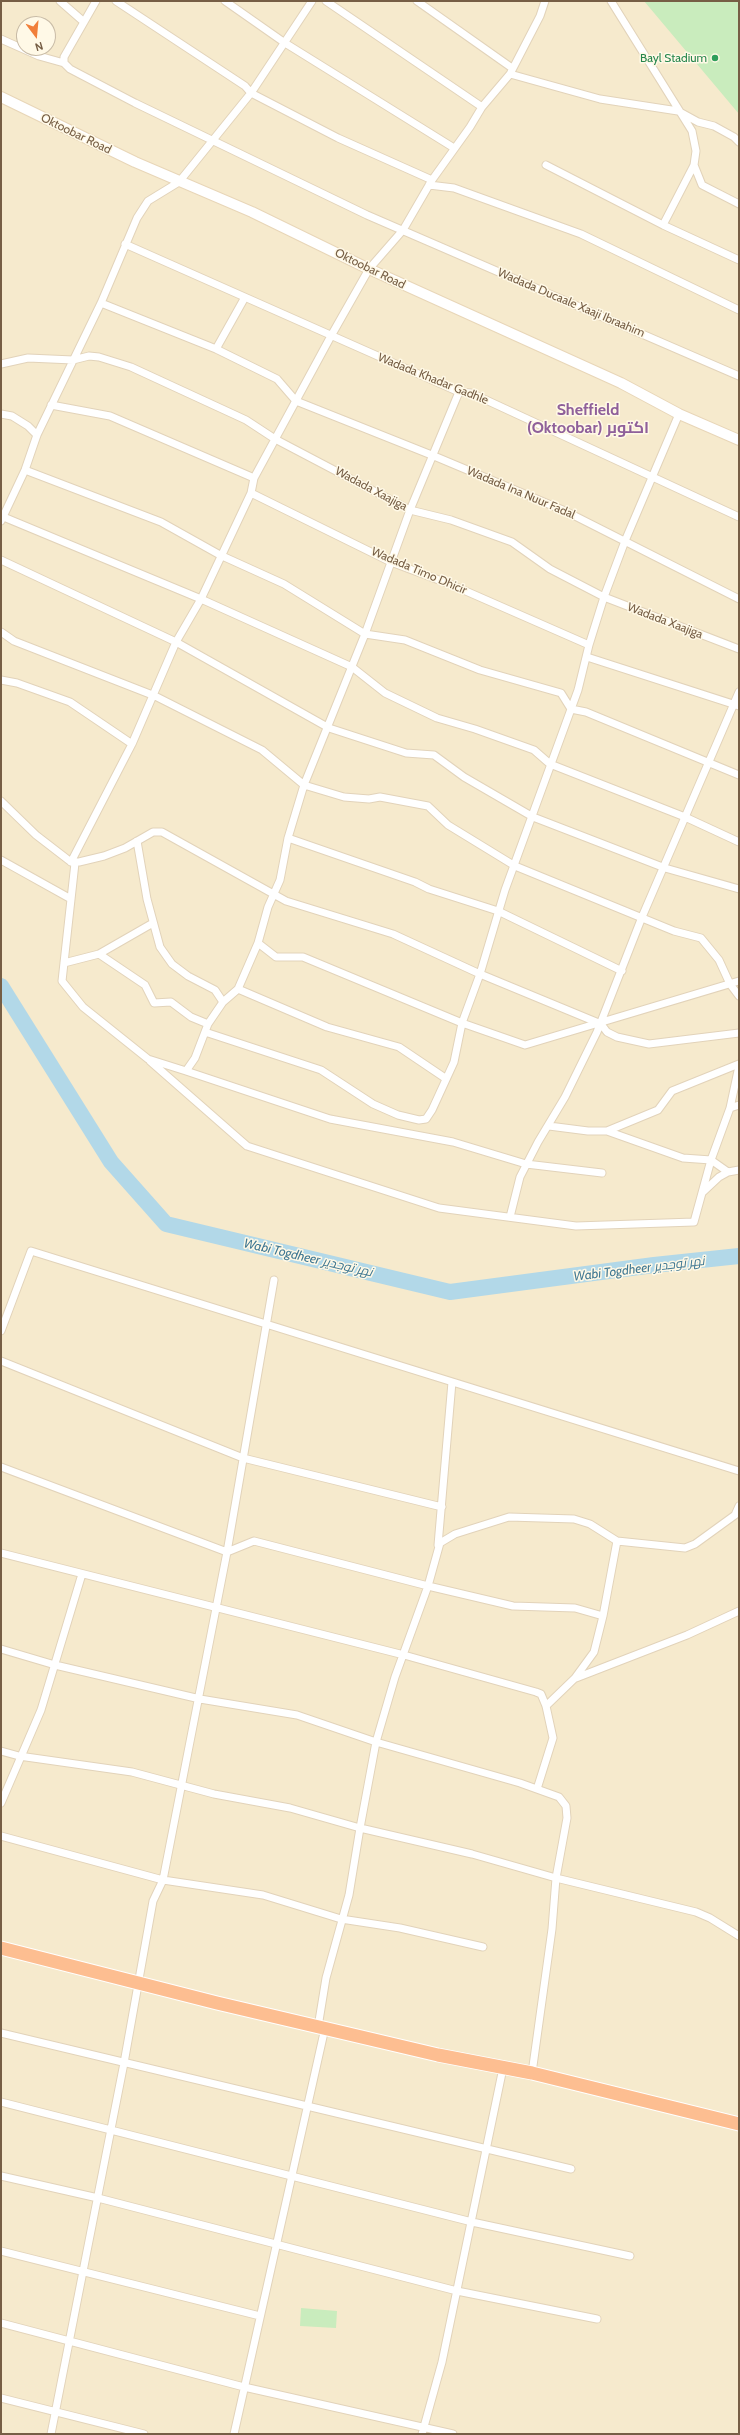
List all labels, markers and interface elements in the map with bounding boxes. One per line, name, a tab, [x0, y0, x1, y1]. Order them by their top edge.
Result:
north arrow	[16, 16, 56, 56]
text: N	[33, 39, 45, 54]
place label: Bayl Stadium	[640, 51, 707, 65]
marker: Bayl Stadium	[710, 53, 720, 63]
street label: Oktoobar Road	[38, 111, 114, 157]
street label: Oktoobar Road	[332, 246, 408, 292]
street label: Wadada Ducaale Xaaji Ibraahim	[495, 265, 647, 341]
street label: Wadada Khadar Gadhle	[376, 350, 490, 408]
district label: Sheffield (Oktoobar) اكتوبر	[527, 400, 649, 438]
street label: Wadada Xaajiga	[332, 464, 410, 514]
street label: Wadada Ina Nuur Fadal	[465, 464, 577, 522]
street label: Wadada Timo Dhicir	[369, 544, 469, 598]
street label: Wadada Xaajiga	[625, 600, 705, 642]
water label: Wabi Togdheer نهر توجدير	[242, 1236, 374, 1280]
water label: Wabi Togdheer نهر توجدير	[573, 1253, 705, 1285]

